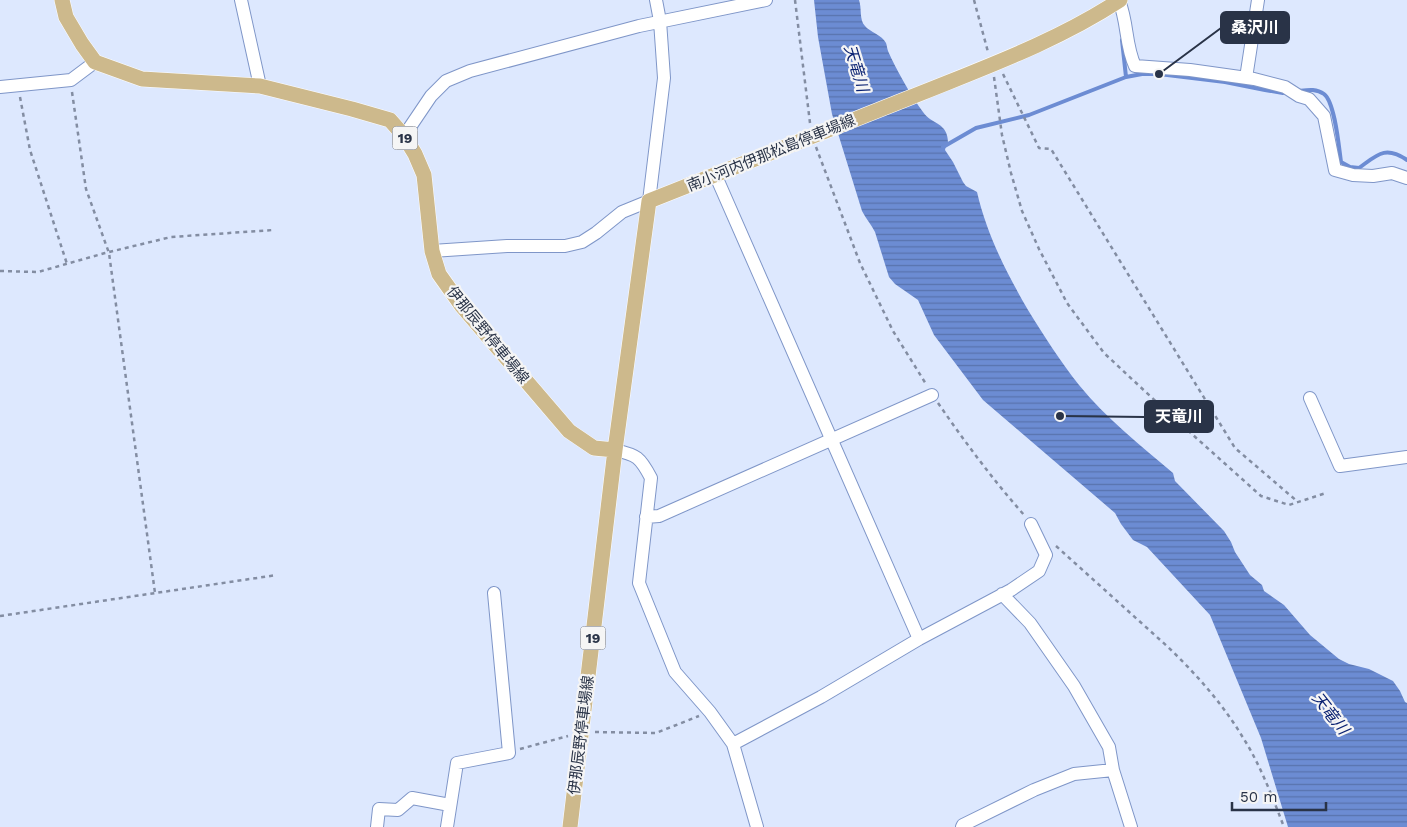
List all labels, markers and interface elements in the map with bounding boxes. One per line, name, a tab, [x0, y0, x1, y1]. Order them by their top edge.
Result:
callout: 桑沢川	[1221, 12, 1289, 43]
text: 桑沢川	[1231, 18, 1279, 37]
water label: 天竜川	[840, 42, 873, 96]
street label: 南小河内伊那松島停車場線	[684, 111, 858, 195]
road number: 19	[392, 126, 418, 150]
street label: 伊那辰野停車場線	[443, 283, 533, 387]
callout: 天竜川	[1145, 401, 1213, 432]
text: 天竜川	[1155, 407, 1203, 426]
road number: 19	[580, 626, 606, 650]
street label: 伊那辰野停車場線	[565, 674, 597, 796]
water label: 天竜川	[1308, 689, 1354, 740]
scale bar	[1232, 780, 1326, 812]
text: 50 m	[1240, 788, 1277, 806]

